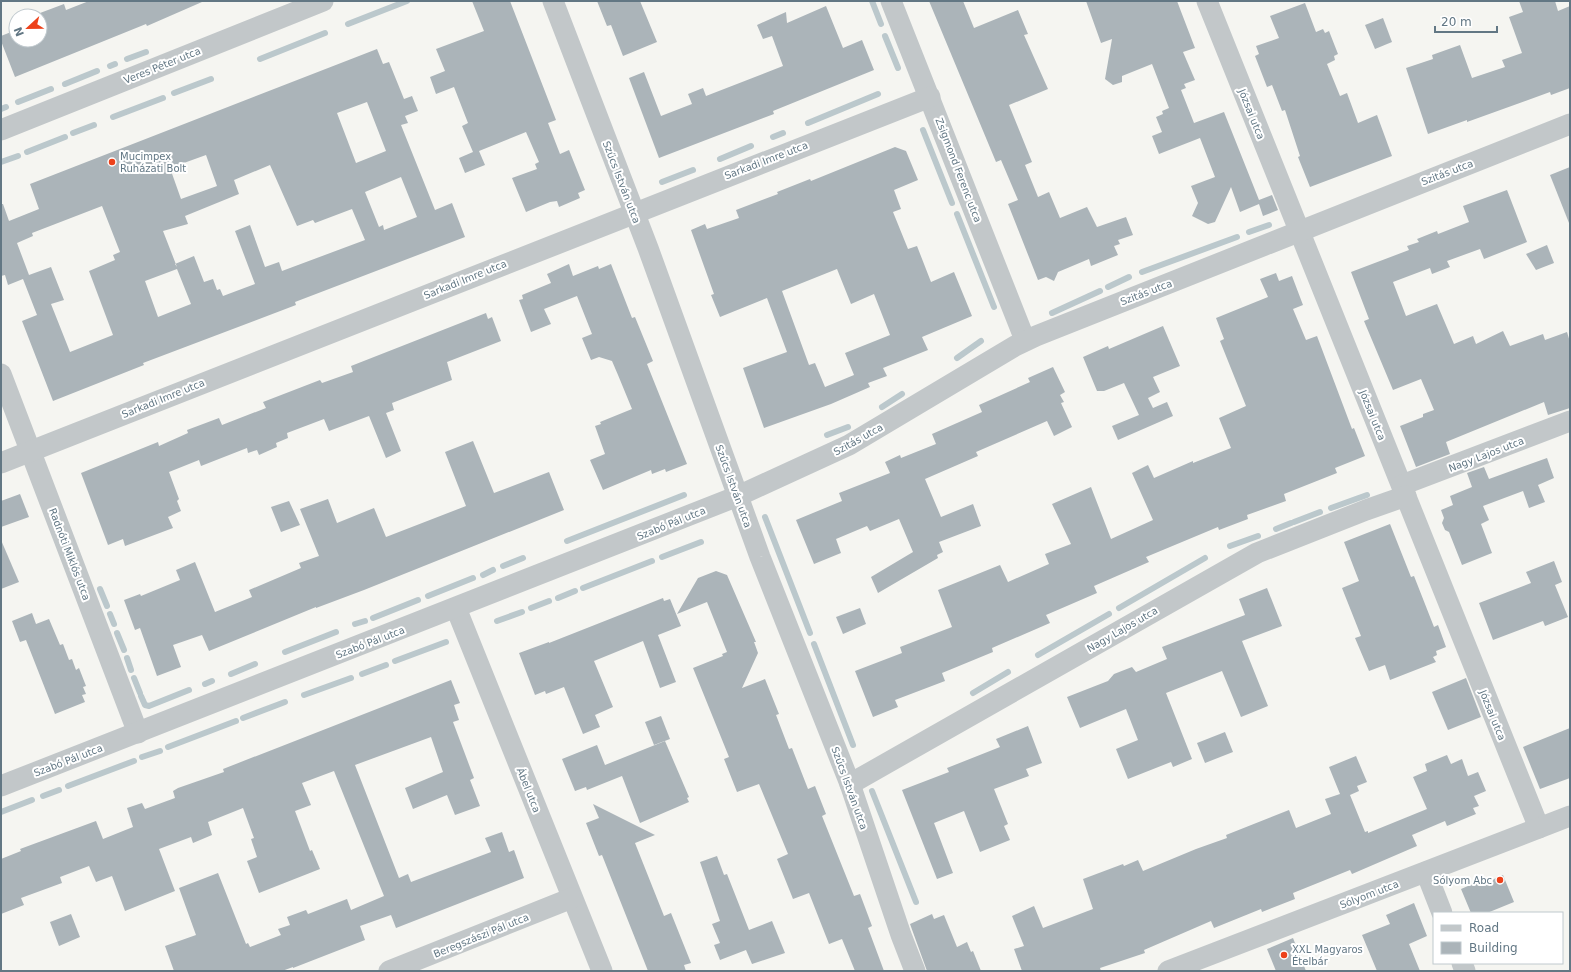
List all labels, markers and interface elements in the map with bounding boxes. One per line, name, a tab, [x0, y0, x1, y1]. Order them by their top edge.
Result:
north arrow	[8, 8, 48, 48]
scale bar	[1435, 8, 1497, 34]
text: 20 m	[1441, 15, 1472, 29]
text: N	[11, 25, 27, 38]
street label: Veres Péter utca	[122, 45, 202, 86]
street label: Józsai utca	[1236, 86, 1267, 141]
street label: Zsigmond Ferenc utca	[933, 116, 984, 224]
street label: Szűcs István utca	[601, 139, 642, 225]
street label: Sarkadi Imre utca	[723, 139, 809, 181]
place label: Mucimpex Ruházati Bolt	[120, 151, 186, 174]
marker: Mucimpex Ruházati Bolt	[107, 157, 117, 167]
street label: Szitás utca	[1420, 158, 1475, 187]
street label: Sarkadi Imre utca	[422, 258, 508, 301]
street label: Szitás utca	[1119, 278, 1174, 307]
street label: Sarkadi Imre utca	[120, 377, 206, 420]
street label: Józsai utca	[1357, 387, 1388, 442]
street label: Szitás utca	[832, 421, 885, 458]
street label: Nagy Lajos utca	[1447, 435, 1525, 474]
street label: Szűcs István utca	[713, 443, 754, 529]
street label: Szabó Pál utca	[635, 505, 707, 542]
street label: Radnóti Miklós utca	[47, 507, 92, 602]
street label: Nagy Lajos utca	[1085, 605, 1160, 654]
street label: Szabó Pál utca	[334, 624, 406, 661]
street label: Józsai utca	[1477, 687, 1508, 742]
street label: Szabó Pál utca	[32, 742, 104, 779]
street label: Szűcs István utca	[829, 745, 870, 831]
street label: Ábel utca	[515, 766, 543, 814]
place label: Sólyom Abc	[1433, 875, 1492, 886]
marker: Sólyom Abc	[1495, 875, 1505, 885]
street label: Sólyom utca	[1338, 878, 1400, 911]
street label: Beregszászi Pál utca	[432, 911, 531, 960]
legend	[1433, 912, 1563, 964]
text: Road	[1469, 921, 1499, 935]
text: Building	[1469, 941, 1518, 955]
place label: XXL Magyaros Ételbár	[1292, 944, 1363, 967]
marker: XXL Magyaros Ételbár	[1279, 950, 1289, 960]

